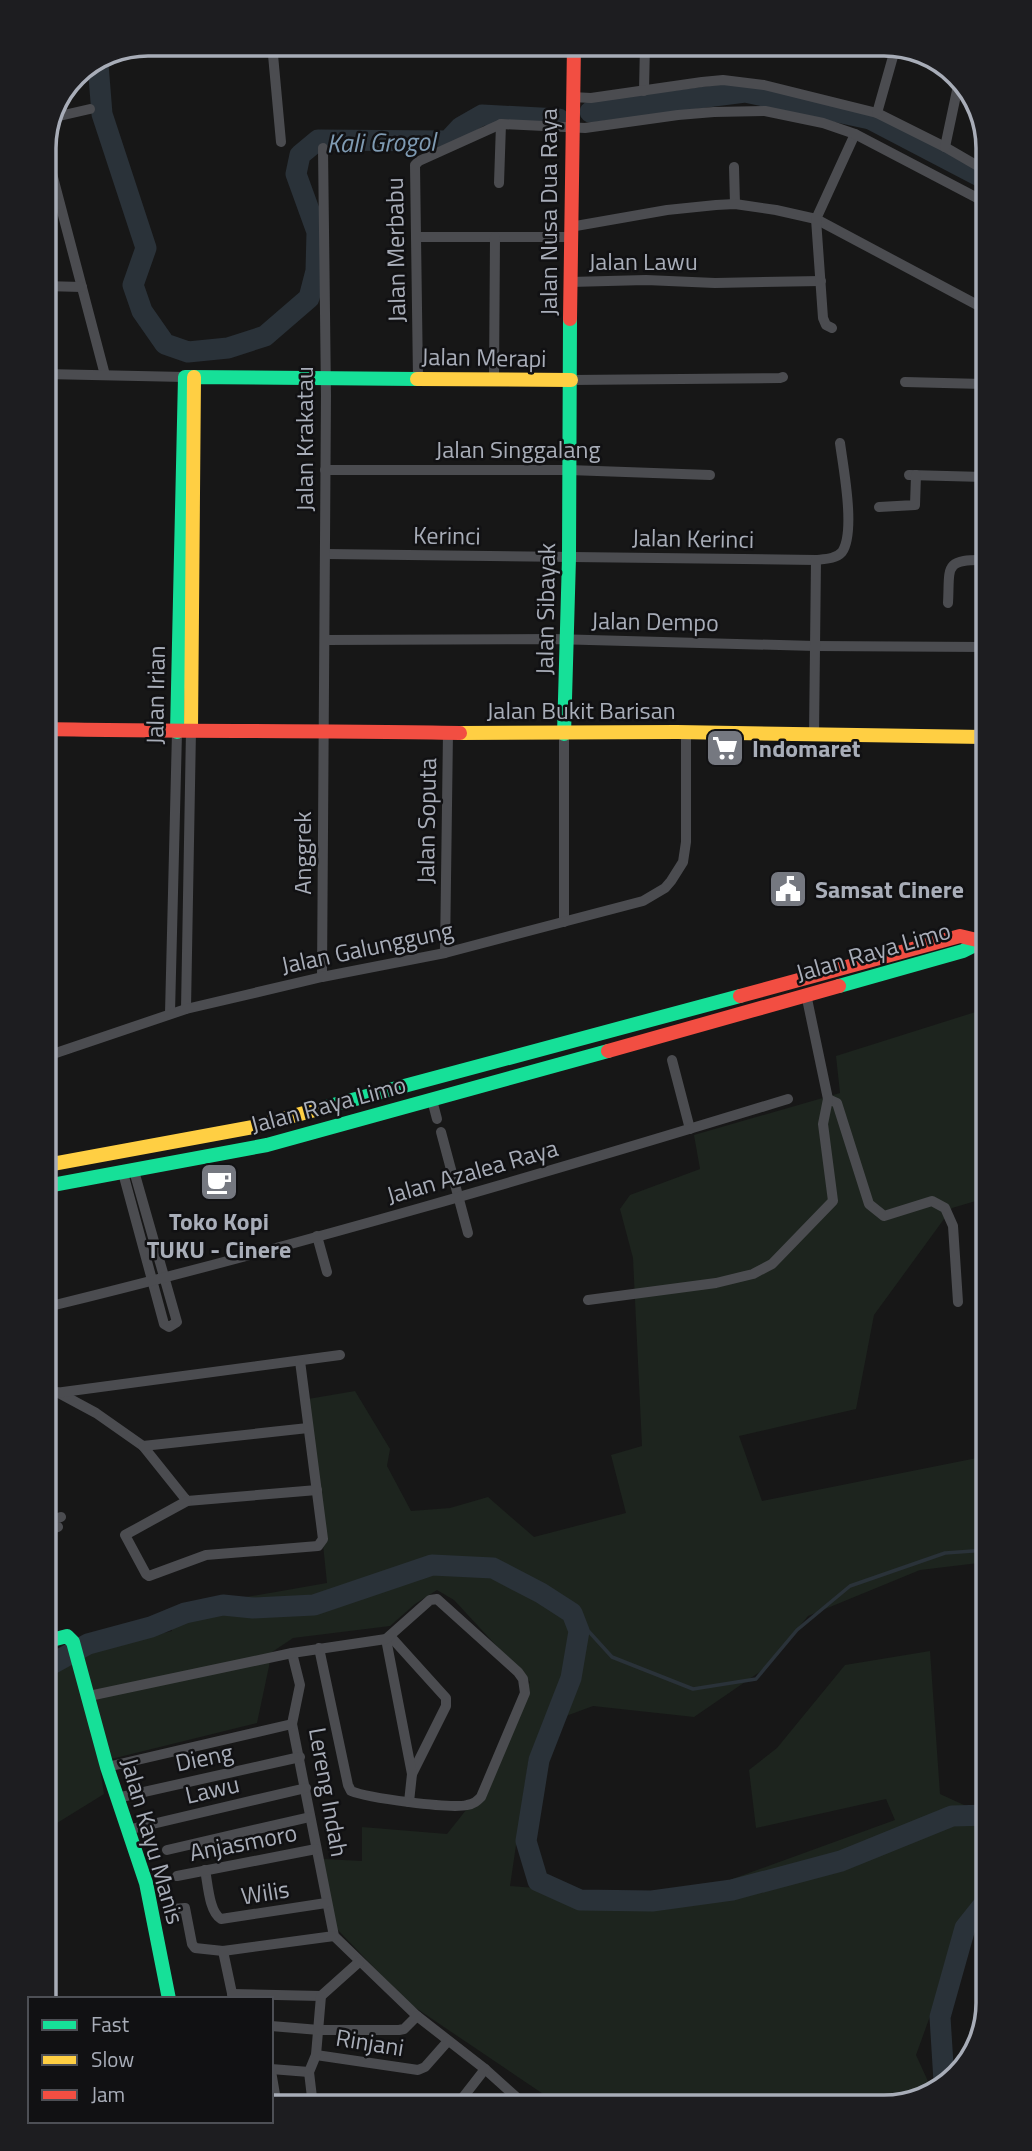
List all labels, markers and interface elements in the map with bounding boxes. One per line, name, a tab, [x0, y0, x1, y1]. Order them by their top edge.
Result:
street label: Jalan Nusa Dua Raya	[530, 108, 566, 316]
water label: Kali Grogol	[326, 121, 439, 162]
street label: Jalan Merbabu	[376, 177, 414, 323]
street label: Jalan Lawu	[588, 243, 698, 279]
street label: Jalan Merapi	[421, 338, 547, 376]
street label: Jalan Krakatau	[286, 366, 322, 512]
street label: Jalan Singgalang	[435, 431, 601, 467]
street label: Kerinci	[413, 516, 481, 554]
street label: Jalan Kerinci	[632, 519, 754, 557]
street label: Jalan Sibayak	[526, 542, 564, 675]
street label: Jalan Dempo	[591, 602, 719, 640]
street label: Jalan Irian	[136, 645, 174, 745]
street label: Jalan Bukit Barisan	[486, 692, 676, 728]
supermarket icon: Indomaret	[704, 727, 746, 769]
place label: Indomaret	[752, 730, 861, 766]
street label: Jalan Soputa	[407, 758, 445, 884]
street label: Anggrek	[284, 811, 320, 895]
public building icon: Samsat Cinere	[767, 868, 809, 910]
place label: Samsat Cinere	[815, 871, 964, 907]
street label: Jalan Galunggung	[278, 911, 456, 983]
street label: Jalan Raya Limo	[791, 912, 955, 990]
street label: Jalan Raya Limo	[246, 1066, 410, 1142]
street label: Jalan Azalea Raya	[382, 1129, 562, 1213]
cafe icon: Toko Kopi TUKU - Cinere	[198, 1161, 240, 1203]
place label: Toko Kopi TUKU - Cinere	[147, 1203, 291, 1267]
street label: Lereng Indah	[300, 1725, 358, 1859]
street label: Dieng	[172, 1733, 236, 1781]
street label: Jalan Kayu Manis	[112, 1754, 194, 1928]
street label: Lawu	[181, 1765, 243, 1813]
street label: Anjasmoro	[186, 1814, 300, 1870]
street label: Wilis	[238, 1870, 292, 1914]
legend	[28, 1997, 273, 2123]
text: Fast	[91, 2008, 130, 2040]
street label: Rinjani	[333, 2019, 407, 2065]
text: Slow	[91, 2043, 134, 2075]
text: Jam	[91, 2078, 125, 2110]

